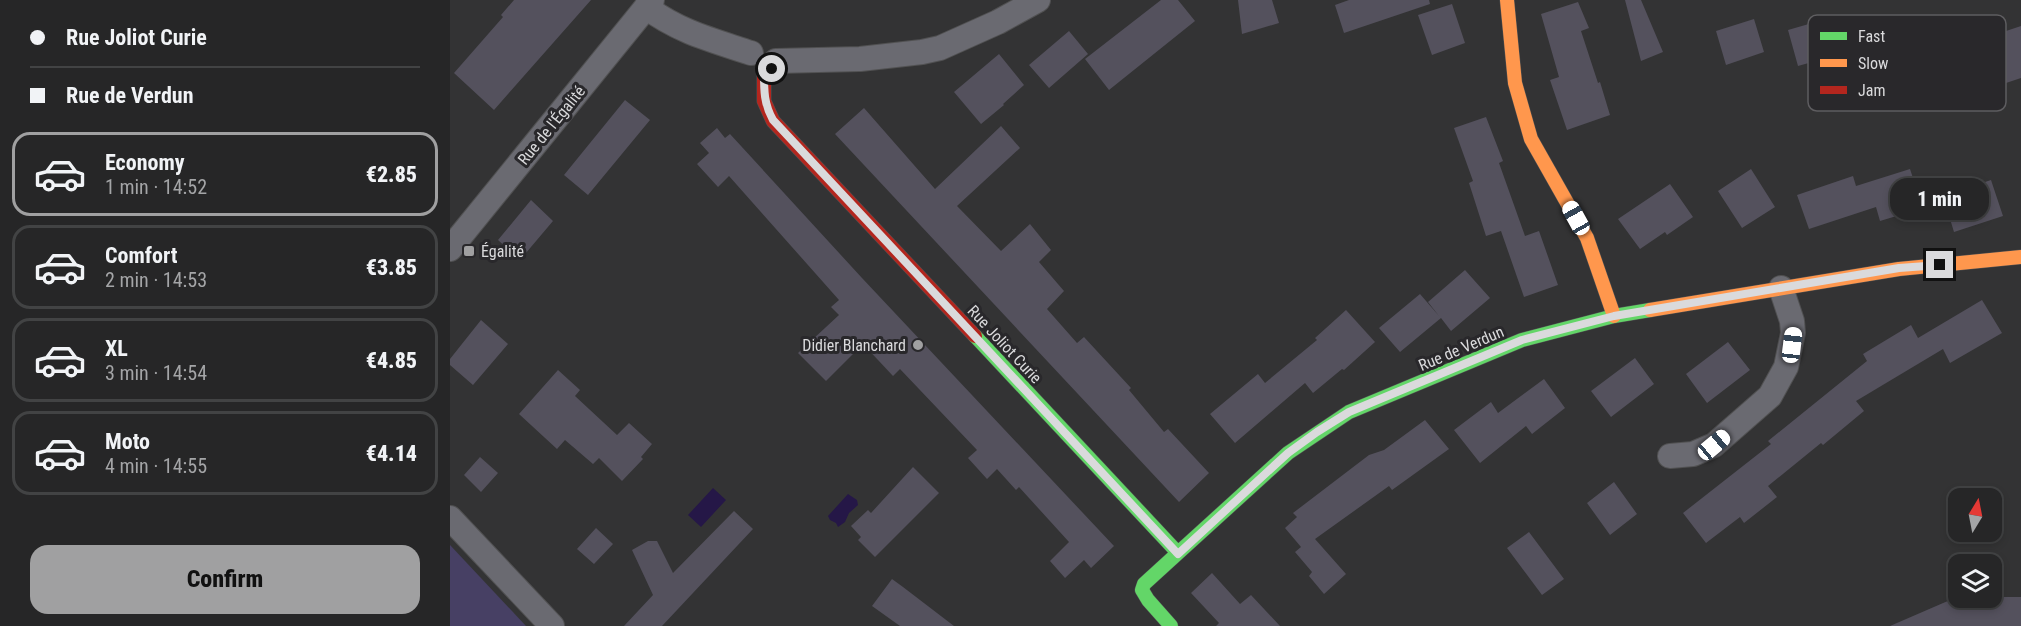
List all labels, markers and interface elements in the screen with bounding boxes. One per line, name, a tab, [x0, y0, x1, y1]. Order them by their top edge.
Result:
legend	[1808, 15, 2006, 111]
text: Rue Joliot Curie	[66, 25, 207, 50]
text: Fast	[1858, 27, 1885, 46]
text: Slow	[1858, 54, 1888, 73]
route start	[758, 55, 785, 82]
text: Jam	[1858, 81, 1885, 100]
street label: Rue de l'Égalité	[514, 82, 589, 169]
text: Rue de Verdun	[66, 83, 193, 108]
icon: car	[33, 147, 87, 201]
text: Economy	[105, 150, 185, 175]
text: €2.85	[366, 162, 417, 187]
text: 1 min · 14:52	[105, 175, 207, 199]
callout: 1 min	[1890, 178, 1990, 220]
text: 1 min	[1917, 187, 1962, 211]
car	[1559, 198, 1593, 238]
icon: car	[33, 240, 87, 294]
place label: Égalité	[481, 242, 524, 261]
text: Comfort	[105, 243, 178, 268]
marker: Égalité	[462, 244, 476, 258]
route end	[1926, 251, 1953, 278]
text: €3.85	[366, 255, 417, 280]
text: 2 min · 14:53	[105, 268, 207, 292]
street label: Rue Joliot Curie	[964, 301, 1046, 387]
street label: Rue de Verdun	[1416, 322, 1507, 375]
car	[1781, 326, 1803, 364]
icon: car	[33, 333, 87, 387]
text: XL	[105, 336, 128, 361]
place label: Didier Blanchard	[802, 336, 906, 355]
marker: Didier Blanchard	[911, 338, 925, 352]
text: €4.85	[366, 348, 417, 373]
text: 3 min · 14:54	[105, 361, 207, 385]
icon: car	[33, 426, 87, 480]
car	[1694, 427, 1734, 463]
text: Moto	[105, 429, 150, 454]
text: €4.14	[366, 441, 417, 466]
text: 4 min · 14:55	[105, 454, 207, 478]
north arrow	[1948, 488, 2002, 542]
map controls	[1948, 488, 2002, 608]
button: Confirm	[30, 545, 420, 614]
button: layers	[1948, 554, 2002, 608]

